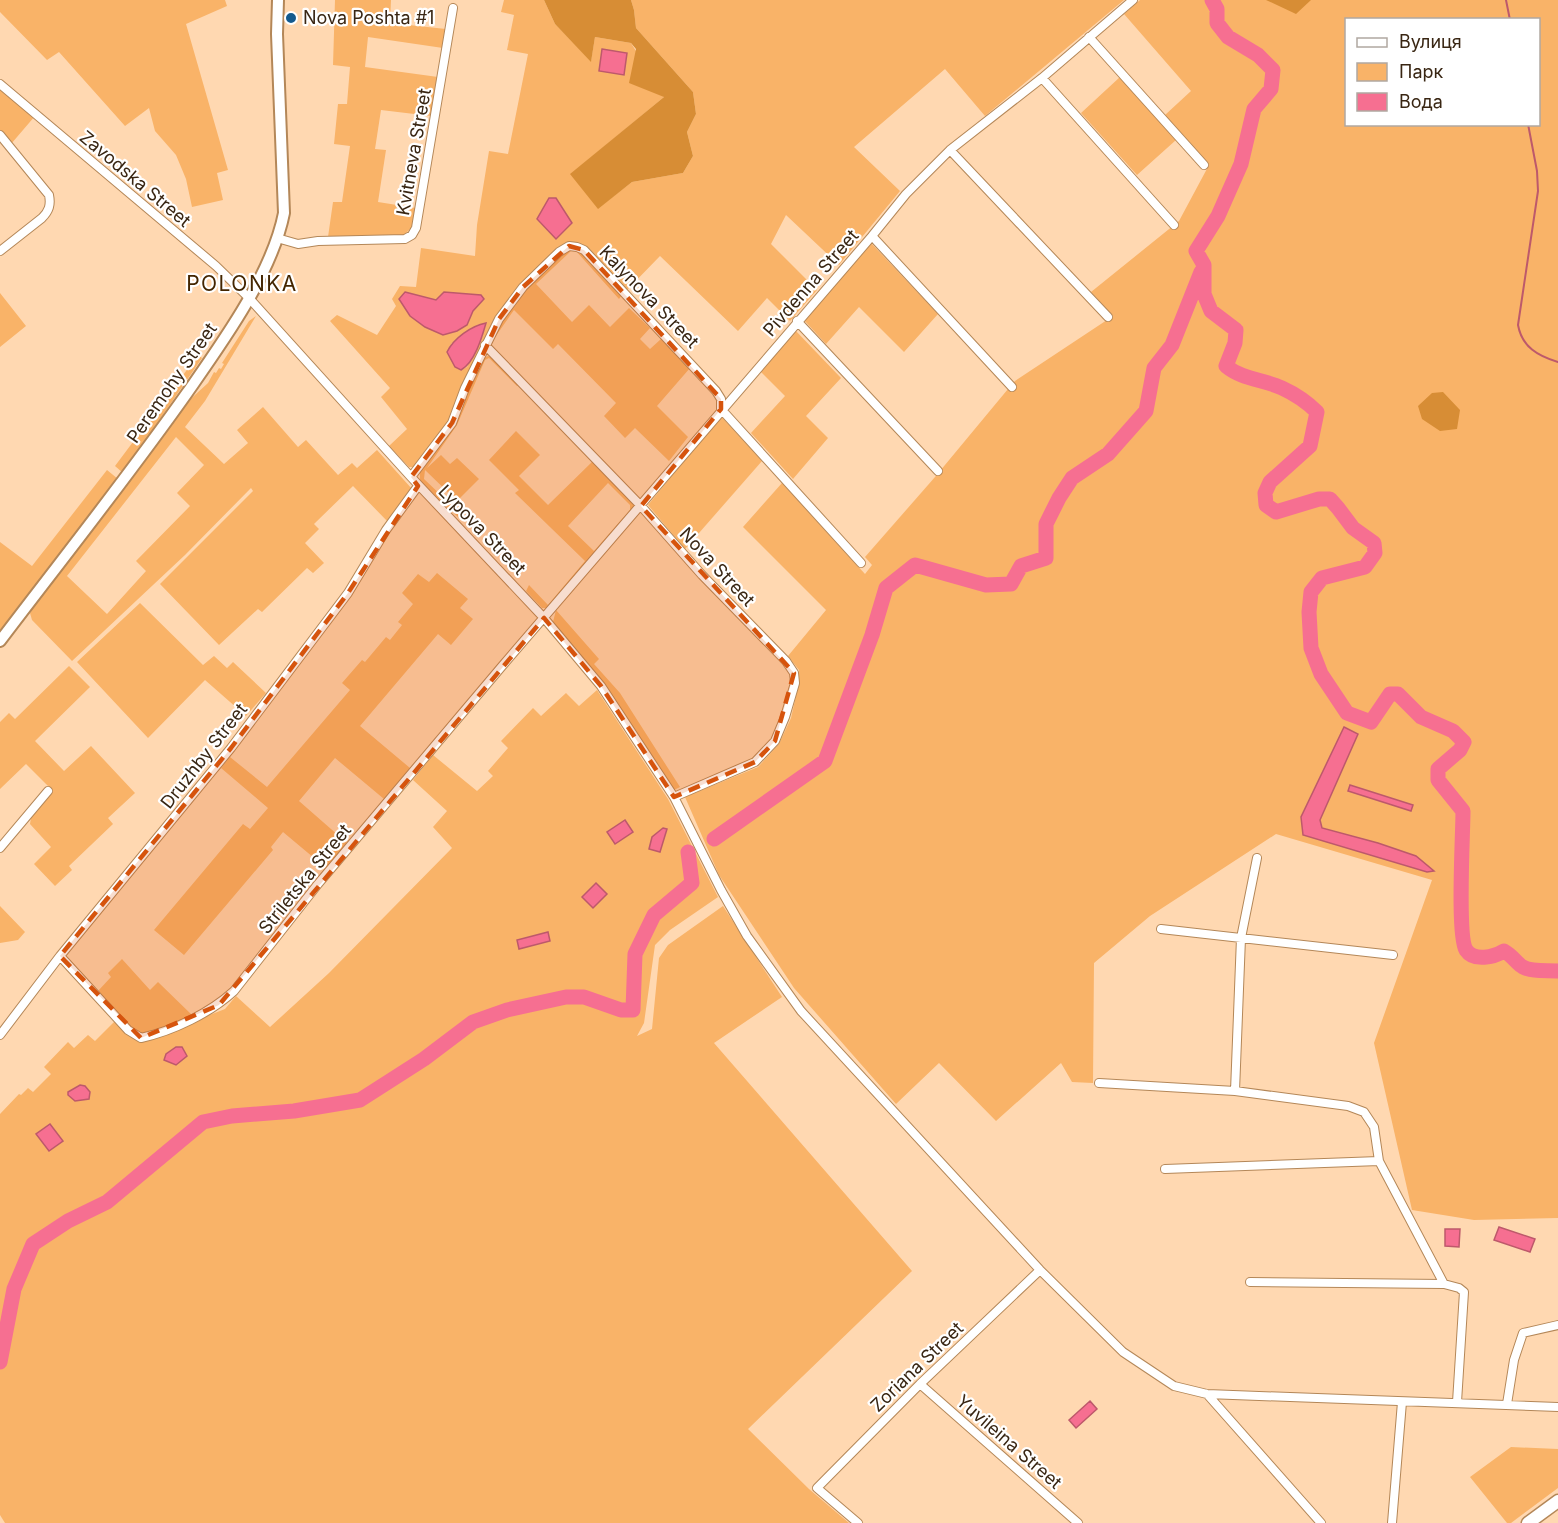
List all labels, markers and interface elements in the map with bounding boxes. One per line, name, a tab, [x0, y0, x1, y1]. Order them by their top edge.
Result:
place label: Nova Poshta #1	[303, 7, 434, 28]
marker: Nova Poshta #1	[284, 11, 298, 25]
legend	[1345, 18, 1540, 126]
text: Вулиця	[1399, 31, 1462, 52]
text: Парк	[1399, 61, 1444, 82]
street label: Kvitneva Street	[392, 87, 435, 217]
text: Вода	[1399, 91, 1443, 112]
street label: Zavodska Street	[76, 126, 195, 231]
street label: Pivdenna Street	[759, 225, 863, 340]
street label: Kalynova Street	[595, 241, 703, 352]
district label: POLONKA	[186, 271, 298, 296]
street label: Peremohy Street	[122, 319, 221, 447]
street label: Lypova Street	[434, 480, 530, 579]
street label: Nova Street	[676, 523, 759, 610]
street label: Druzhby Street	[156, 699, 251, 812]
street label: Striletska Street	[254, 820, 355, 938]
street label: Zoriana Street	[866, 1317, 967, 1416]
street label: Yuvileina Street	[952, 1390, 1066, 1493]

